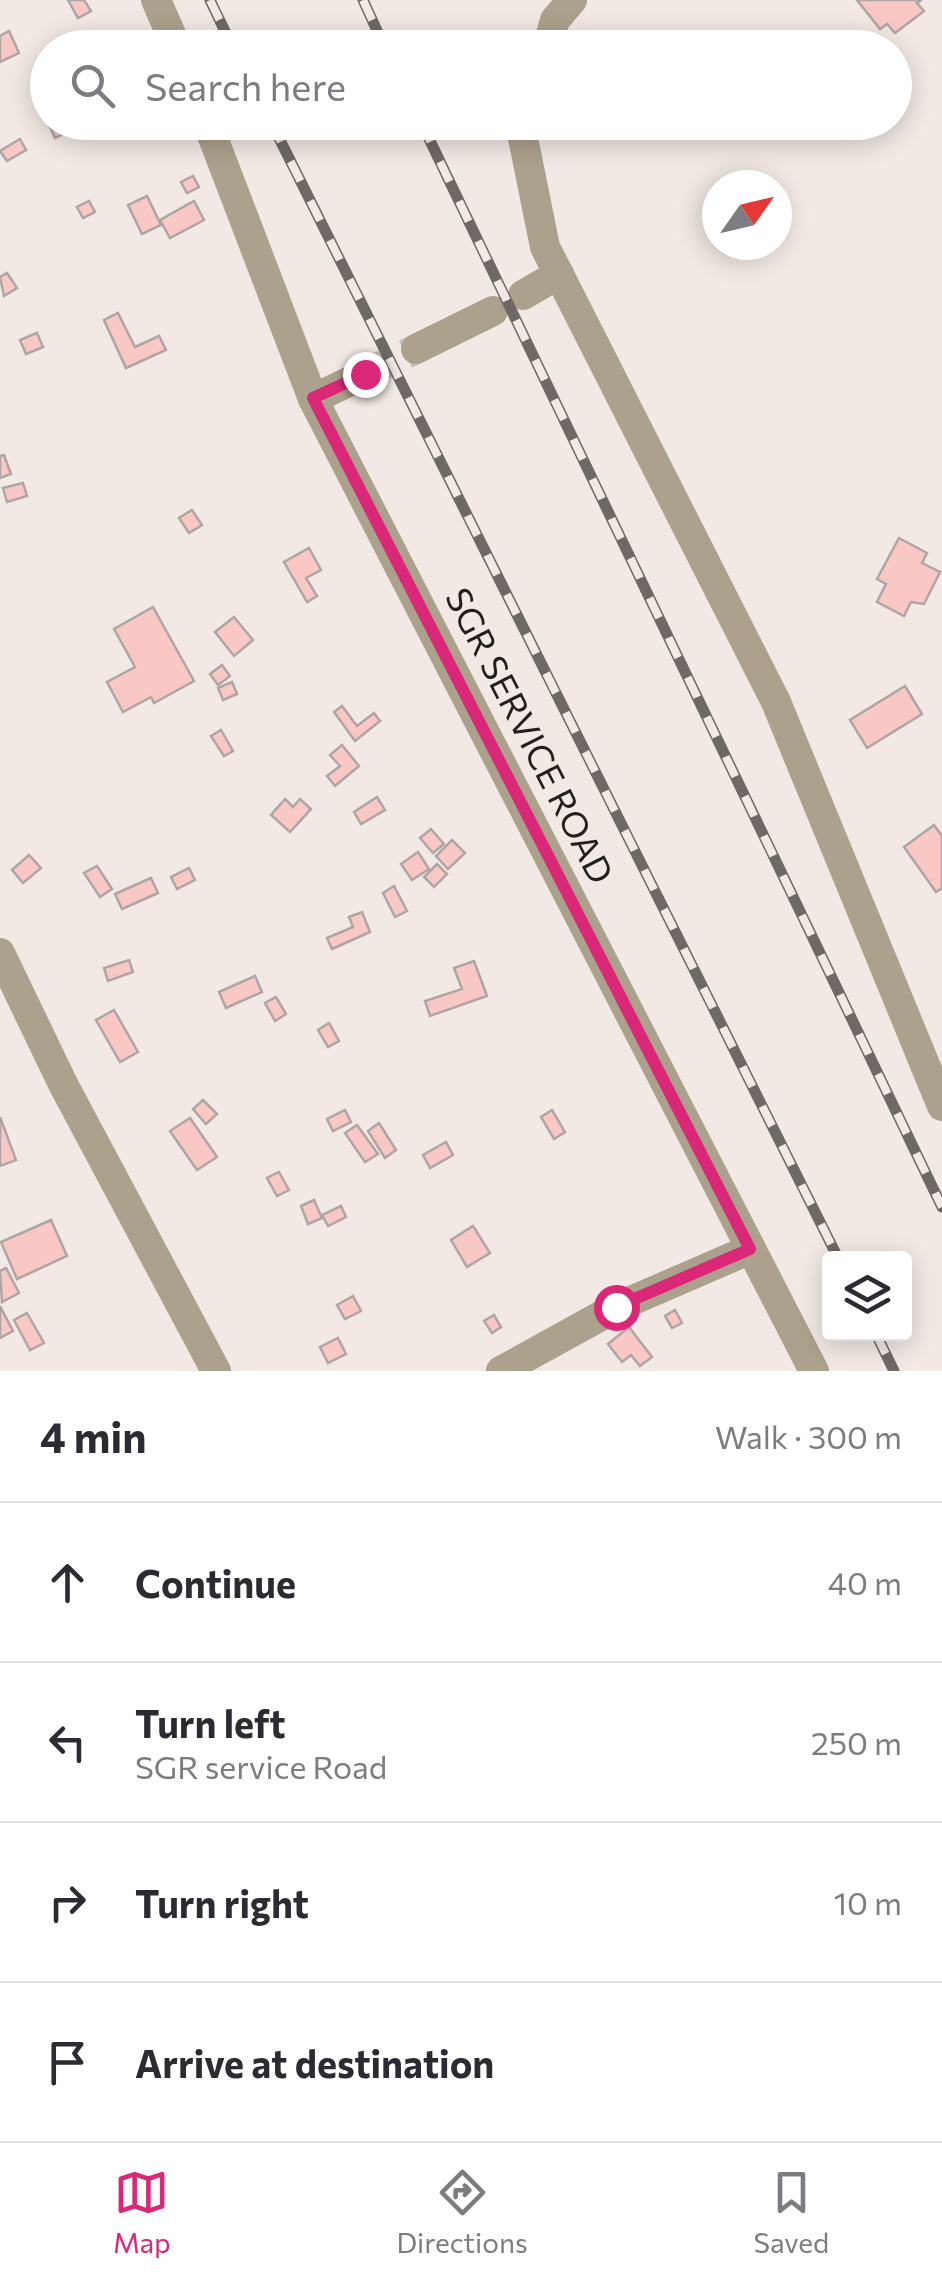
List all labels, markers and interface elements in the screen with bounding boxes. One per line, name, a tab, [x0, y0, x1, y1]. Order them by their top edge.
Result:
search box	[30, 30, 912, 140]
icon: search	[65, 58, 120, 113]
text: Search here	[145, 62, 346, 109]
north arrow	[702, 170, 792, 260]
route end	[343, 352, 389, 398]
street label: SGR SERVICE ROAD	[438, 580, 624, 890]
map controls	[822, 1251, 912, 1341]
button: layers	[822, 1251, 912, 1341]
route start	[594, 1285, 640, 1331]
text: 4 min	[40, 1410, 146, 1462]
text: Walk · 300 m	[715, 1416, 902, 1456]
icon: ahead	[40, 1555, 95, 1610]
text: Continue	[135, 1559, 296, 1606]
text: 40 m	[828, 1562, 902, 1602]
text: Turn left	[135, 1699, 286, 1746]
icon: left	[40, 1715, 95, 1770]
text: 250 m	[811, 1722, 902, 1762]
text: SGR service Road	[135, 1746, 387, 1786]
icon: right	[40, 1875, 95, 1930]
text: Turn right	[135, 1879, 309, 1926]
text: 10 m	[833, 1882, 902, 1922]
icon: arrive	[40, 2035, 95, 2090]
text: Arrive at destination	[135, 2039, 494, 2086]
tab: Map	[113, 2165, 171, 2259]
tab: Directions	[396, 2165, 528, 2259]
tab: Saved	[754, 2165, 829, 2259]

